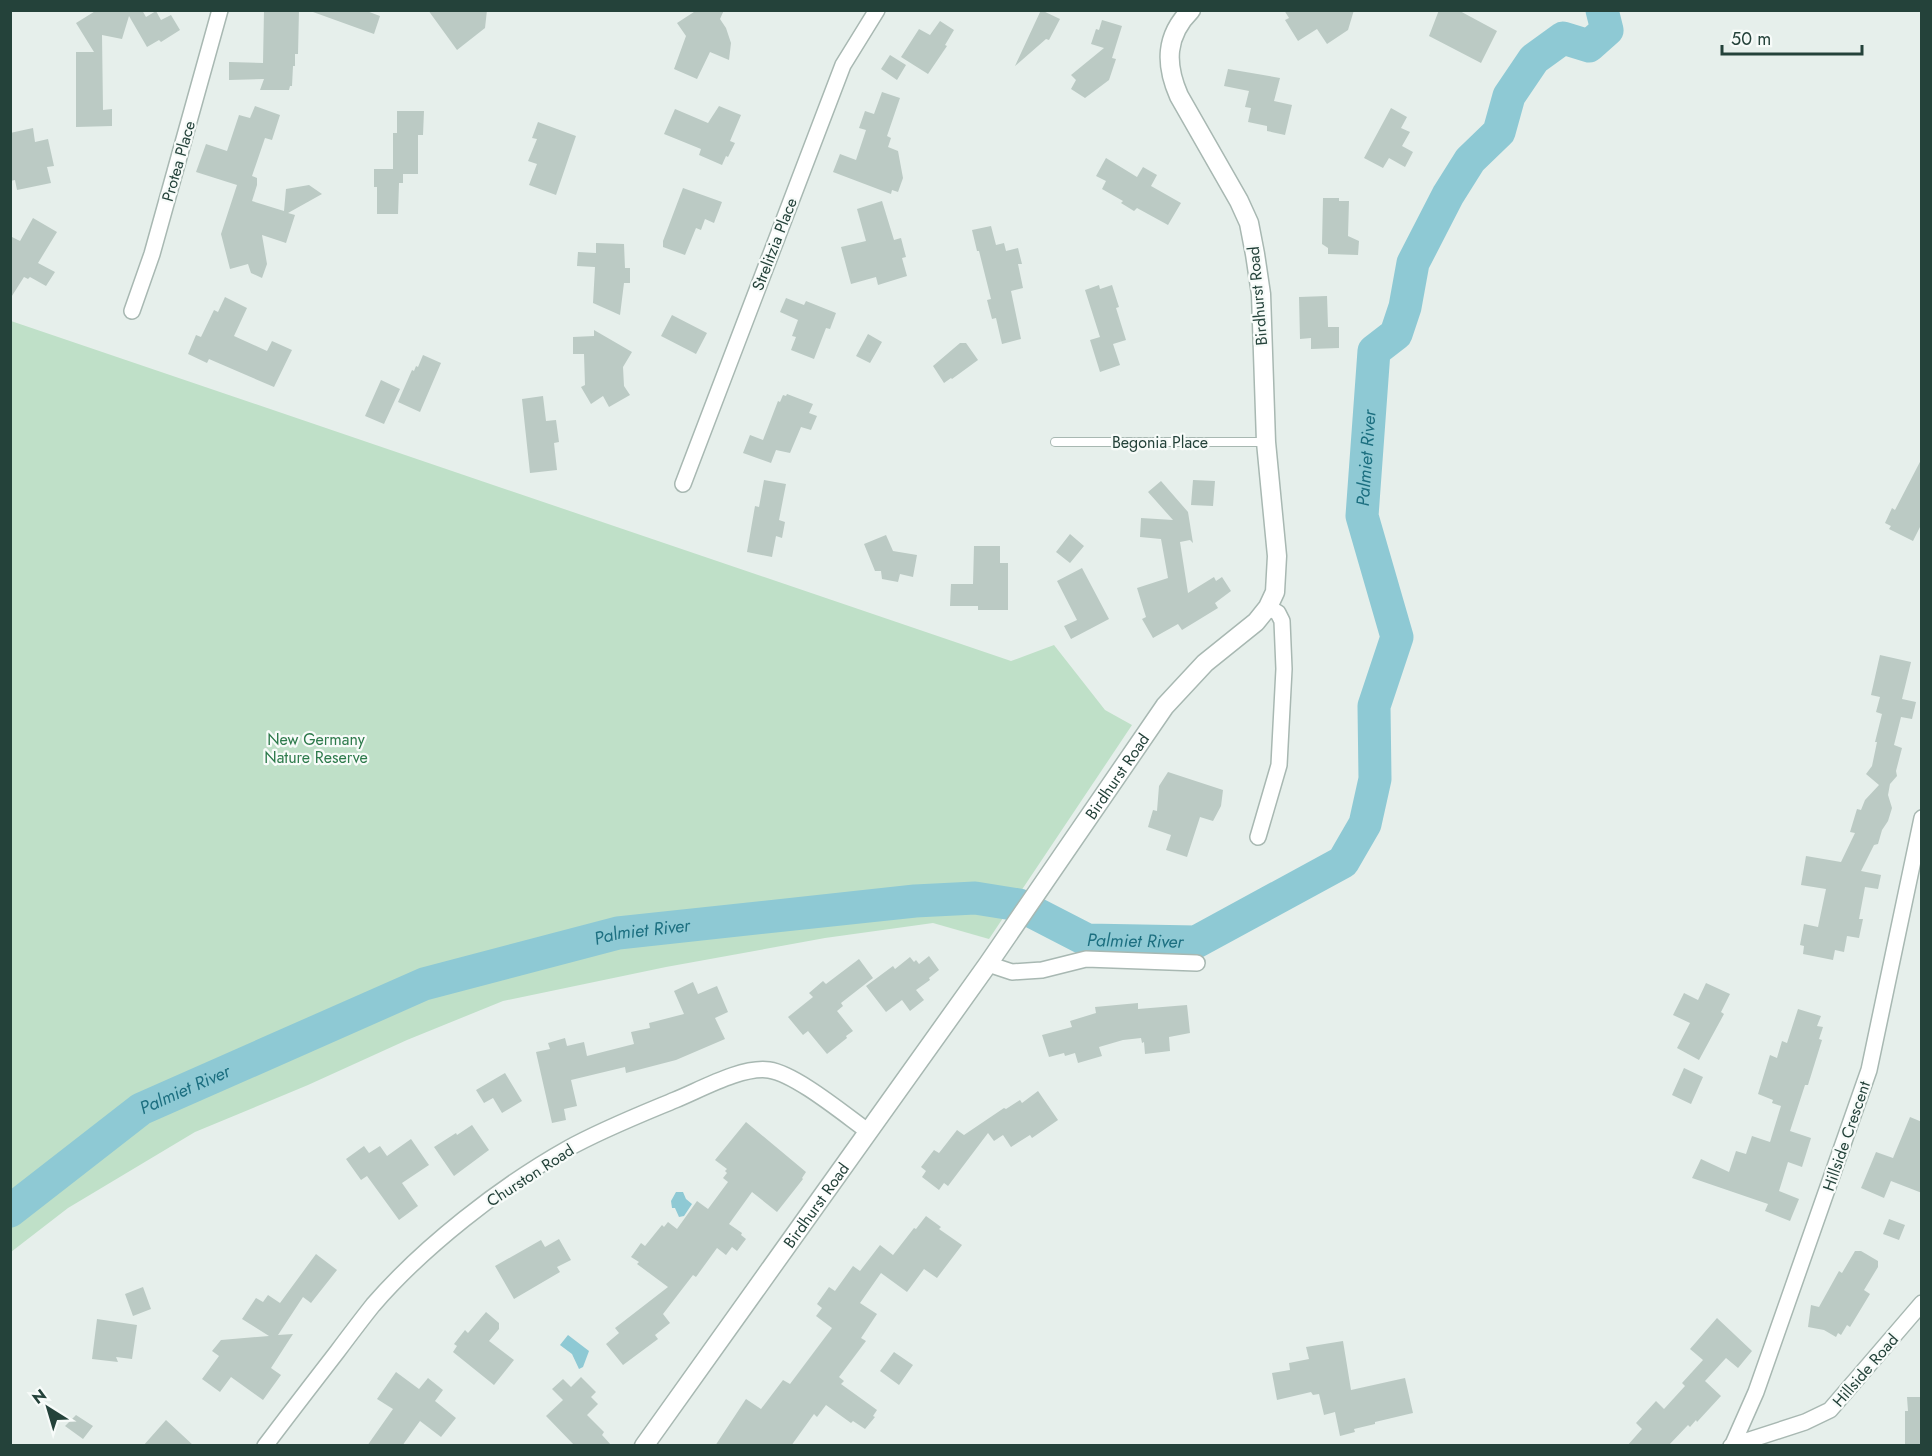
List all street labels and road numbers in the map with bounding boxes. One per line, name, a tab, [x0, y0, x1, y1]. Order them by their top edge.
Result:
street label: Protea Place	[156, 118, 201, 204]
street label: Strelitzia Place	[746, 194, 803, 294]
street label: Birdhurst Road	[1242, 245, 1273, 347]
street label: Begonia Place	[1112, 431, 1208, 454]
street label: Birdhurst Road	[1080, 729, 1155, 824]
street label: Hillside Crescent	[1817, 1078, 1876, 1194]
street label: Churston Road	[482, 1139, 578, 1212]
street label: Birdhurst Road	[778, 1158, 855, 1253]
street label: Hillside Road	[1827, 1329, 1904, 1412]

